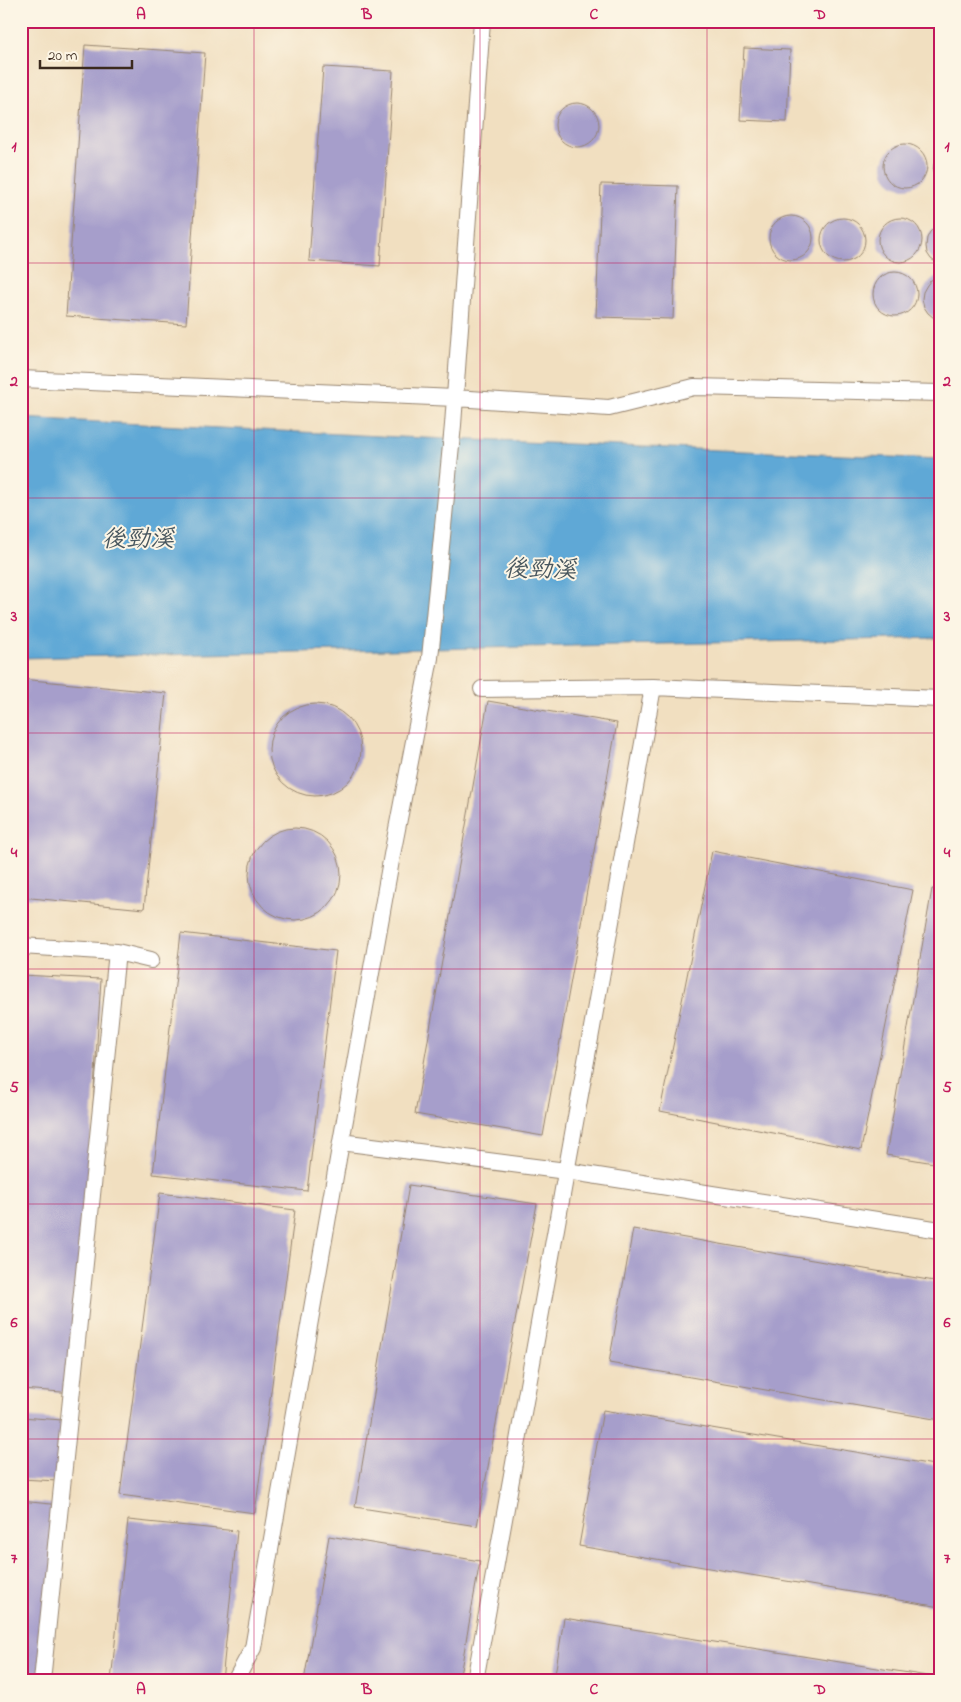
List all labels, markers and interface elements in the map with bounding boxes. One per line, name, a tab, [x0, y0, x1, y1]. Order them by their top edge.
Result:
text: A	[136, 3, 146, 27]
text: B	[361, 3, 373, 27]
text: C	[590, 3, 599, 27]
text: D	[813, 3, 826, 27]
scale bar	[40, 38, 132, 70]
text: 20 m	[48, 45, 78, 67]
text: 1	[11, 135, 17, 159]
text: 1	[944, 135, 950, 159]
text: 2	[9, 370, 18, 394]
text: 2	[942, 370, 951, 394]
water label: 後勁溪	[102, 523, 176, 558]
water label: 後勁溪	[504, 553, 578, 589]
text: 3	[10, 605, 18, 629]
text: 3	[943, 605, 951, 629]
text: 4	[10, 841, 18, 865]
text: 4	[943, 841, 951, 865]
text: 5	[9, 1076, 19, 1100]
text: 5	[942, 1076, 952, 1100]
text: 6	[9, 1311, 18, 1335]
text: 6	[942, 1311, 951, 1335]
text: 7	[11, 1547, 18, 1571]
text: 7	[944, 1547, 951, 1571]
text: A	[136, 1678, 146, 1702]
text: B	[361, 1678, 373, 1702]
text: C	[590, 1678, 599, 1702]
text: D	[813, 1678, 826, 1702]

